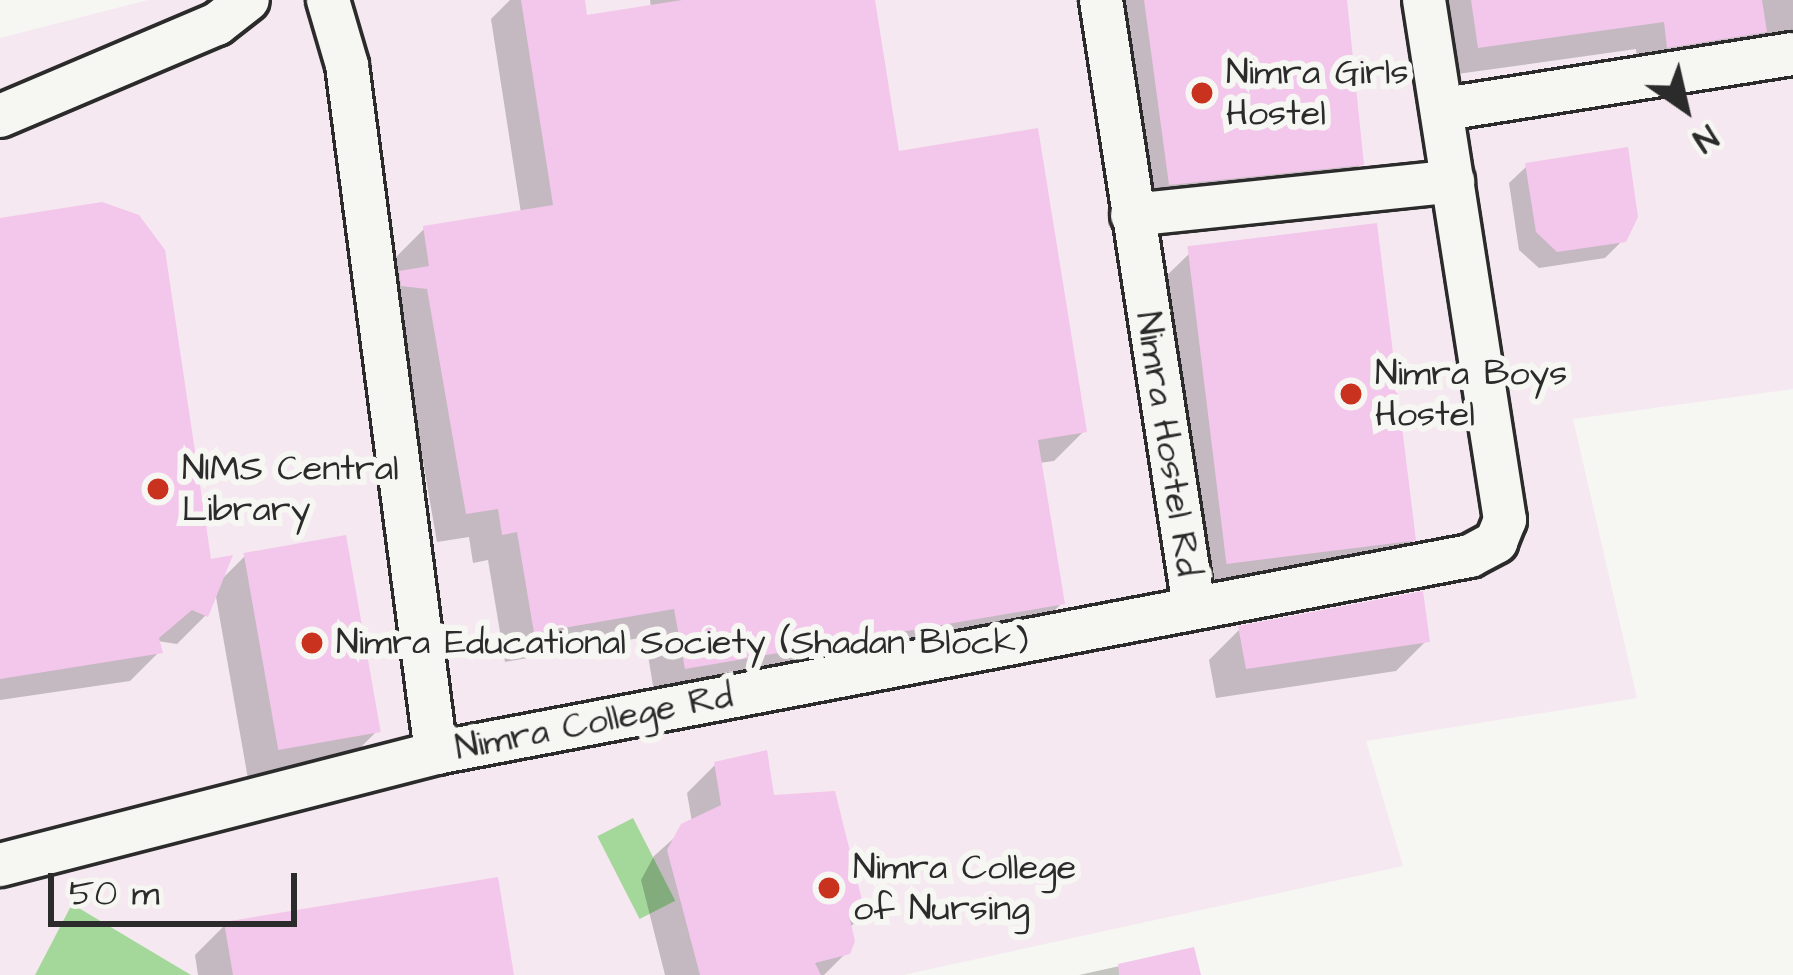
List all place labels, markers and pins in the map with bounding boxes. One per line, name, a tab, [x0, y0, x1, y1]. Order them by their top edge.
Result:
place label: Nimra Girls Hostel	[1226, 50, 1409, 135]
marker: Nimra Girls Hostel	[1189, 80, 1215, 106]
place label: Nimra Boys Hostel	[1375, 351, 1567, 436]
marker: Nimra Boys Hostel	[1338, 381, 1364, 407]
place label: NIMS Central Library	[182, 446, 399, 531]
marker: NIMS Central Library	[145, 476, 171, 502]
place label: Nimra Educational Society (Shadan Block)	[336, 621, 1028, 665]
marker: Nimra Educational Society (Shadan Block)	[299, 630, 325, 656]
place label: Nimra College of Nursing	[853, 845, 1076, 930]
marker: Nimra College of Nursing	[816, 875, 842, 901]

